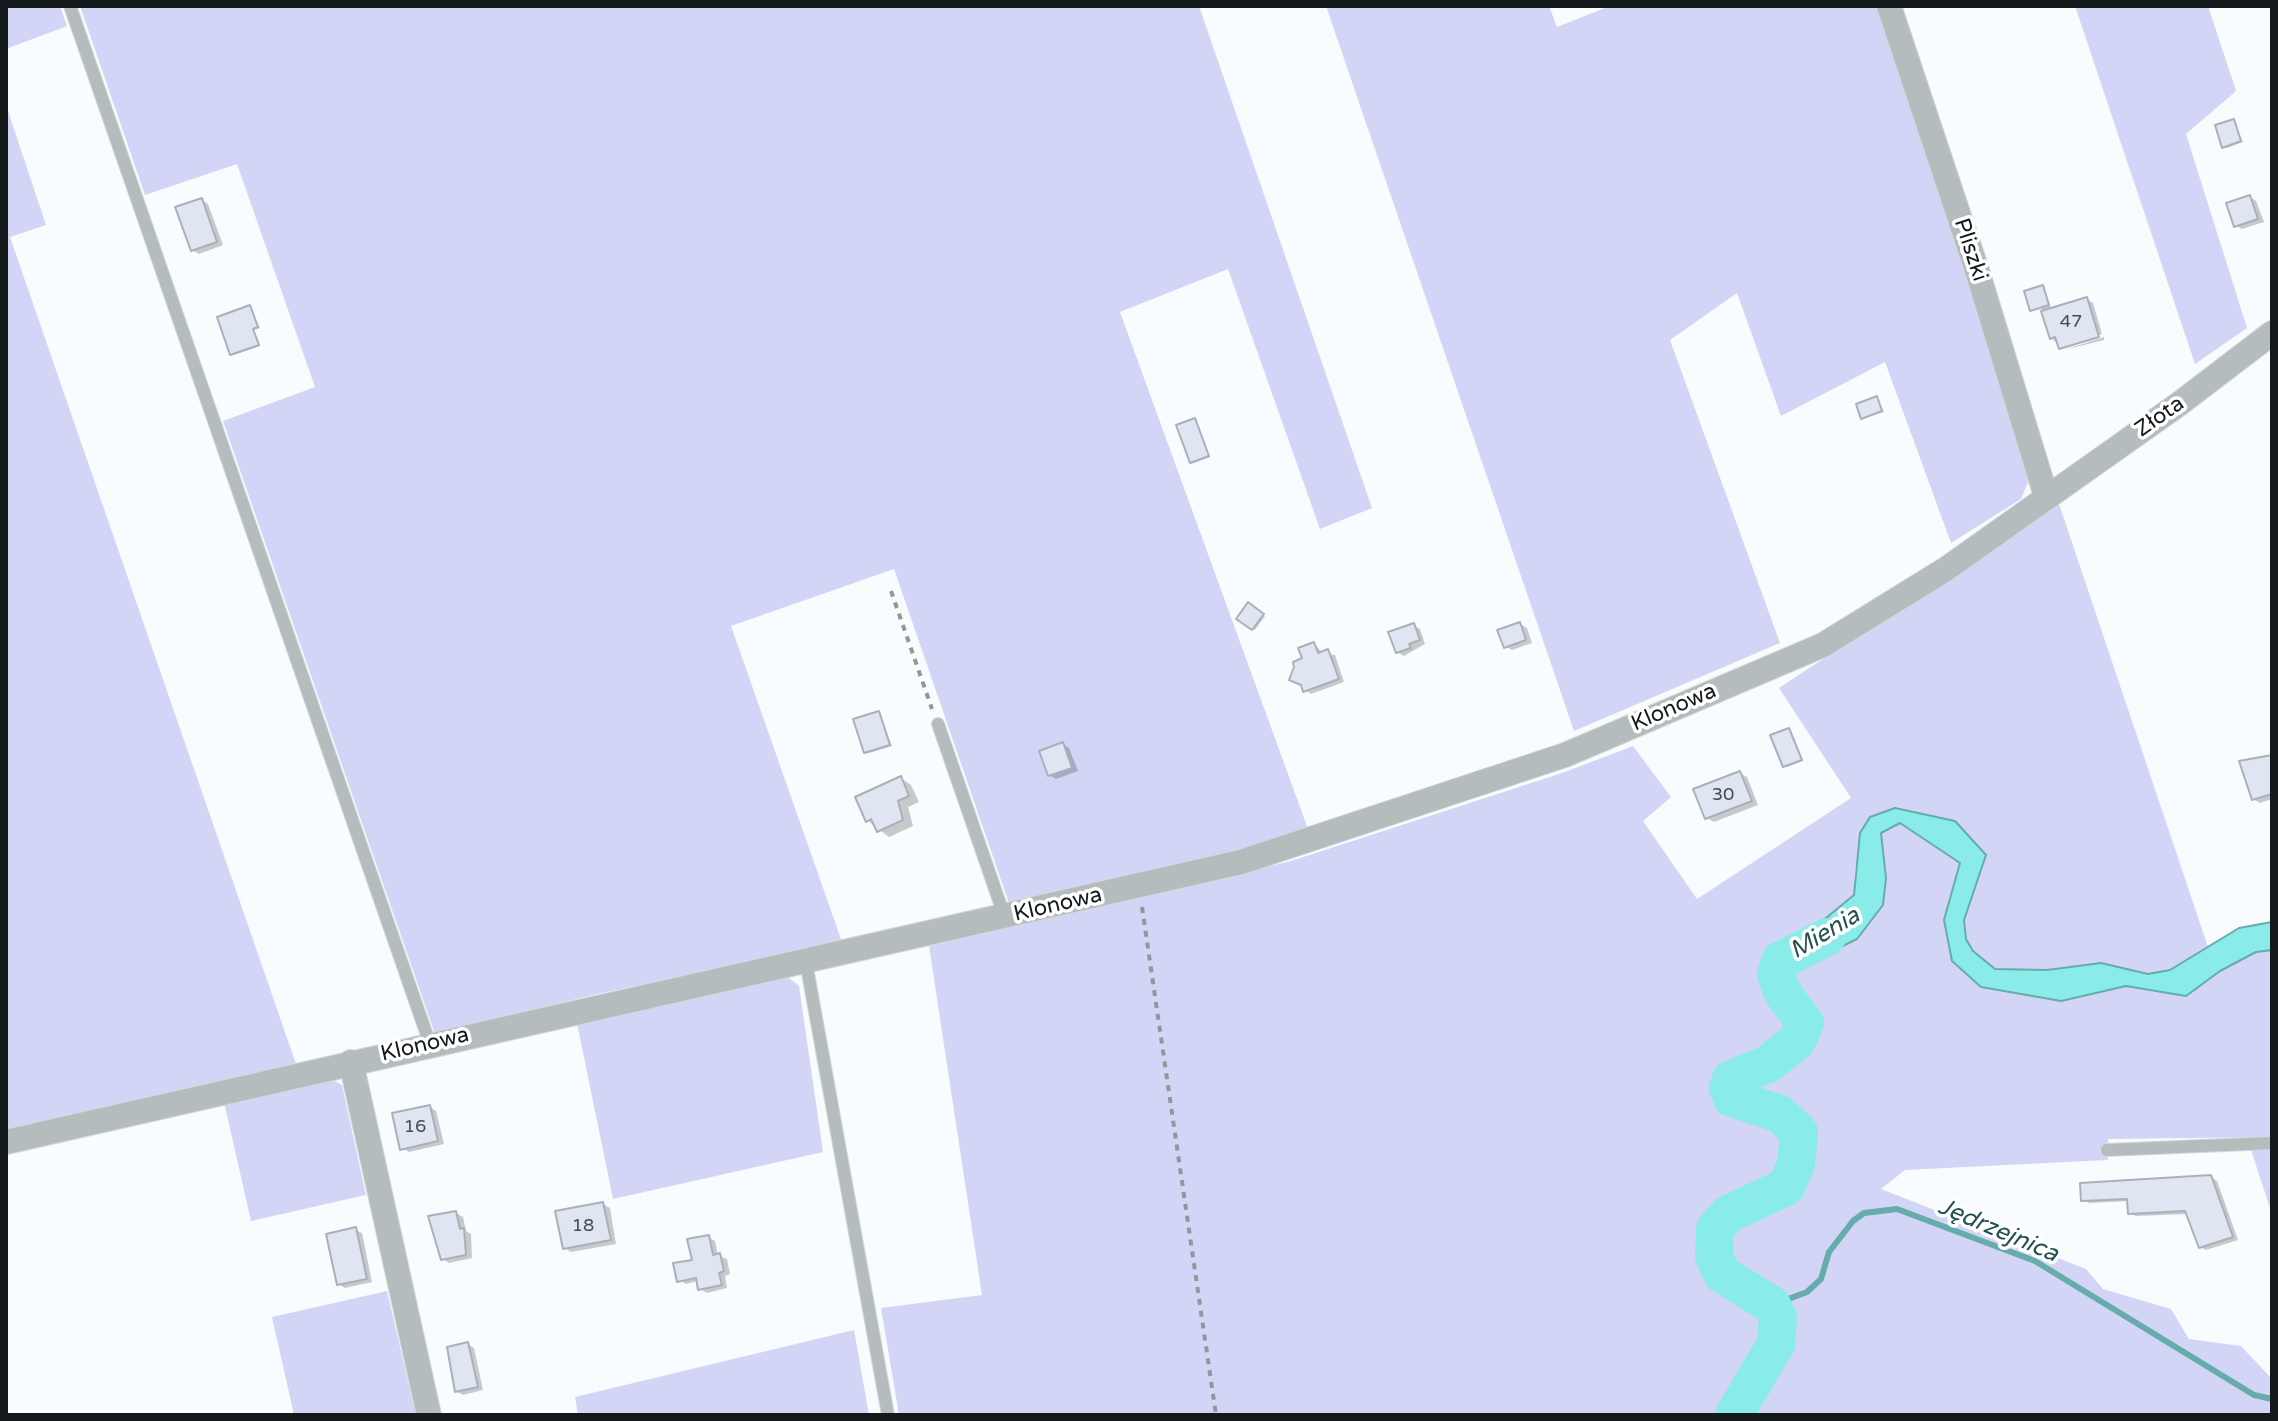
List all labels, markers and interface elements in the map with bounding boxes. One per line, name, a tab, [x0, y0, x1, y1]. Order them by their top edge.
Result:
street label: Pliszki	[1947, 215, 1993, 285]
house number: 47	[2060, 311, 2082, 333]
street label: Złota	[2130, 391, 2190, 443]
street label: Klonowa	[1627, 678, 1721, 738]
house number: 30	[1712, 784, 1734, 806]
street label: Klonowa	[1011, 882, 1105, 928]
water label: Mienia	[1785, 902, 1865, 966]
street label: Klonowa	[378, 1022, 472, 1068]
house number: 16	[404, 1116, 426, 1138]
water label: Jędrzejnica	[1934, 1193, 2062, 1269]
house number: 18	[572, 1215, 594, 1237]

